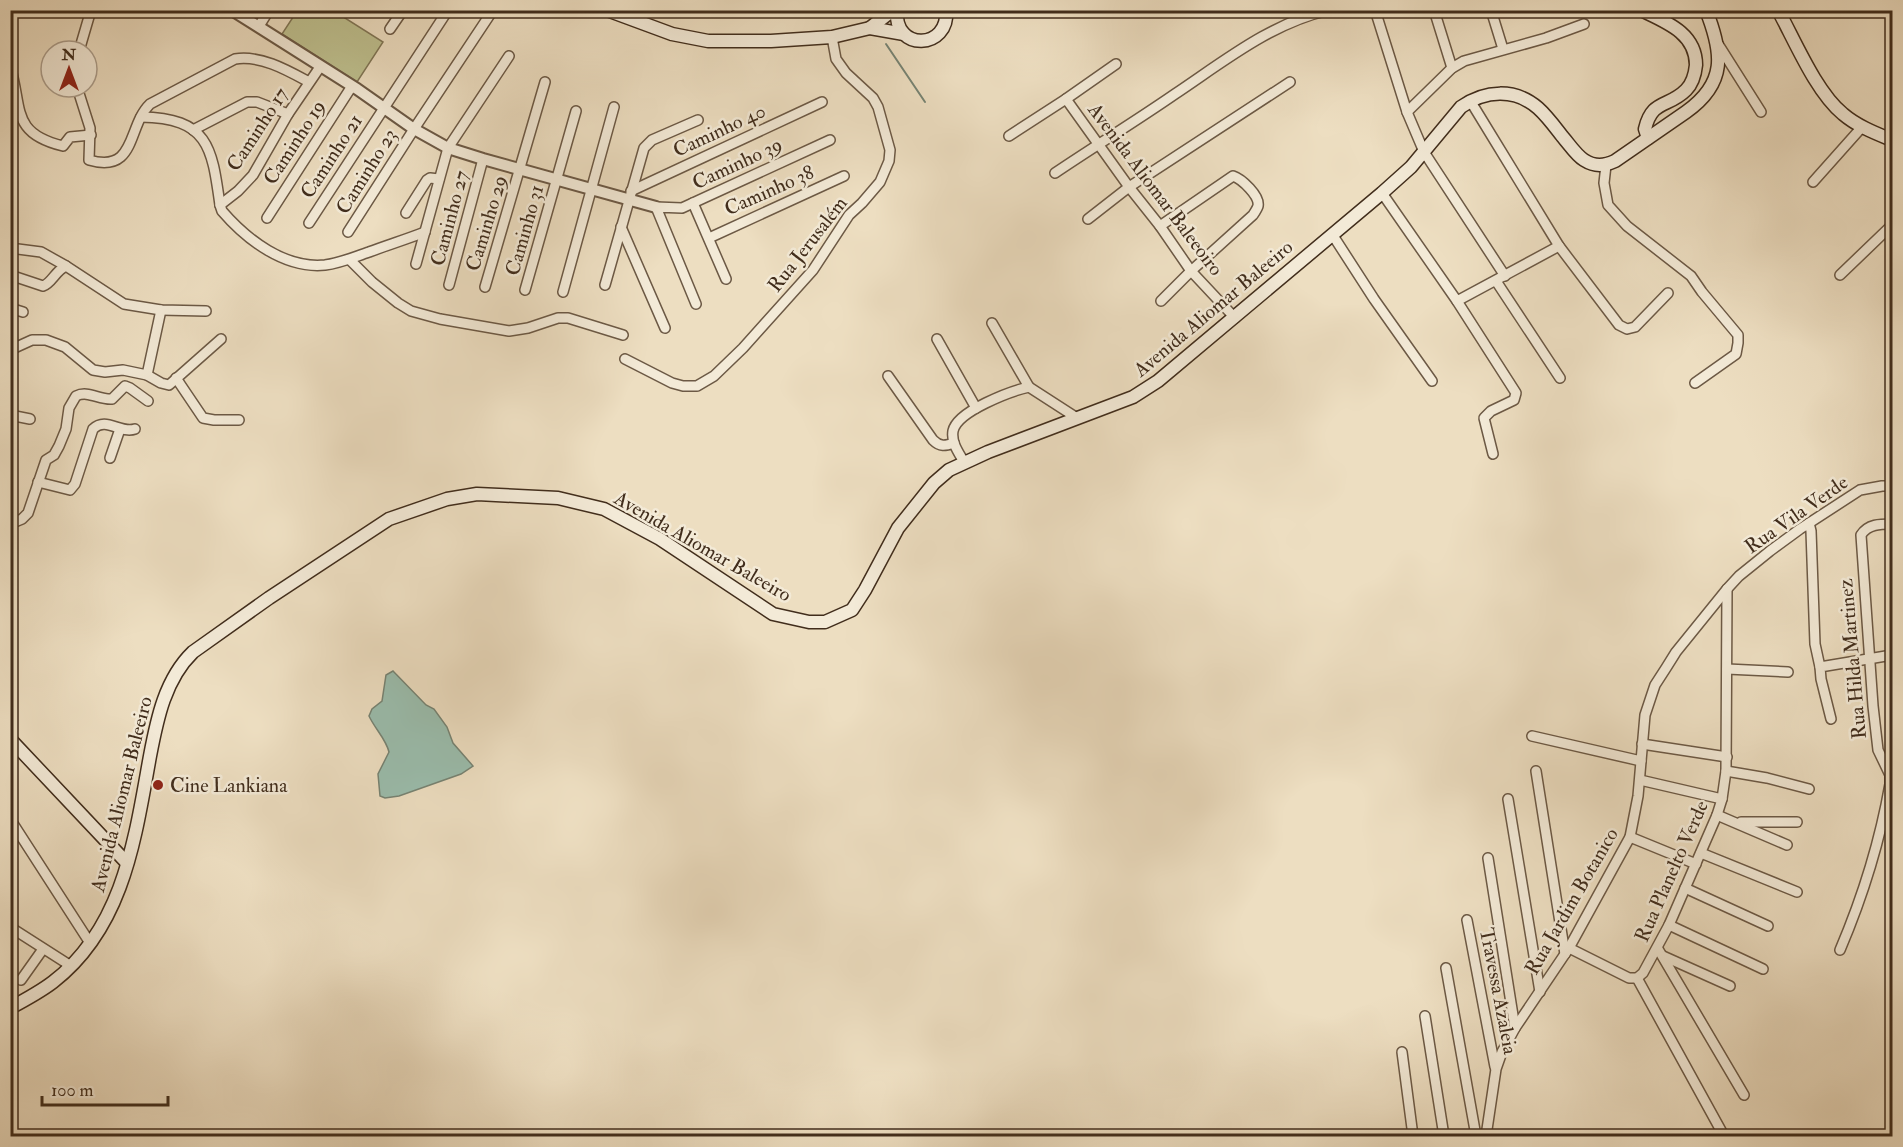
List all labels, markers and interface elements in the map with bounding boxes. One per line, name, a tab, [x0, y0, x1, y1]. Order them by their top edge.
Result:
north arrow	[39, 39, 99, 99]
text: N	[61, 45, 77, 65]
street label: Caminho 17	[221, 83, 294, 176]
street label: Caminho 19	[258, 95, 331, 189]
street label: Avenida Aliomar Baleeoiro	[1082, 97, 1229, 281]
street label: Caminho 40	[669, 98, 769, 163]
street label: Caminho 21	[295, 109, 368, 203]
street label: Caminho 23	[330, 124, 402, 219]
street label: Caminho 39	[688, 132, 786, 195]
street label: Caminho 38	[721, 160, 818, 221]
street label: Caminho 27	[425, 168, 474, 268]
street label: Caminho 29	[460, 172, 513, 274]
street label: Caminho 31	[500, 182, 549, 278]
street label: Rua Jerusalém	[762, 191, 853, 297]
street label: Avenida Aliomar Baleeiro	[1128, 234, 1298, 383]
street label: Rua Vila Verde	[1740, 470, 1853, 559]
street label: Avenida Aliomar Baleeiro	[609, 485, 796, 607]
street label: Rua Hilda Martinez	[1833, 577, 1872, 740]
street label: Avenida Aliomar Baleeiro	[85, 694, 158, 895]
place label: Cine Lankiana	[170, 773, 288, 798]
marker: Cine Lankiana	[151, 778, 165, 792]
street label: Rua Planelto Verde	[1629, 797, 1714, 946]
street label: Rua Jardim Botanico	[1519, 823, 1624, 979]
street label: Travessa Azaleia	[1474, 926, 1523, 1057]
scale bar	[42, 1069, 168, 1107]
text: 100 m	[51, 1079, 94, 1102]

